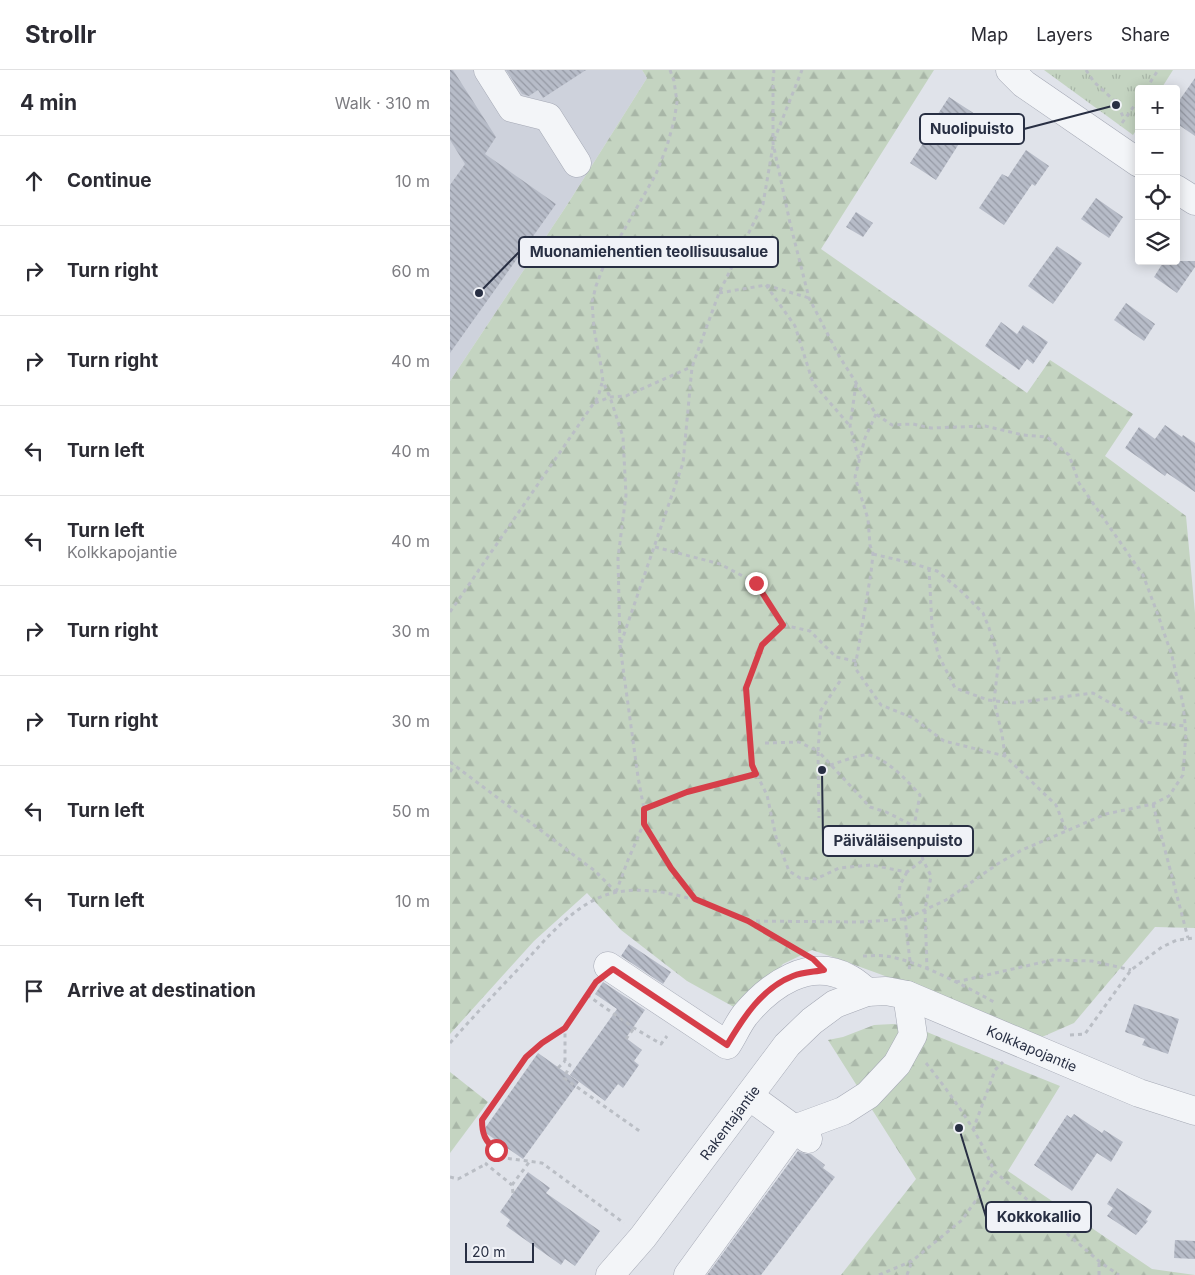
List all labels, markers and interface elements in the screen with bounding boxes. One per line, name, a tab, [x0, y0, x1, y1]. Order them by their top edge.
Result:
text: Strollr	[25, 20, 96, 49]
text: Map	[971, 24, 1008, 45]
text: Layers	[1036, 24, 1093, 45]
text: Share	[1121, 24, 1170, 45]
map controls	[1135, 85, 1180, 265]
button: +	[1135, 85, 1180, 130]
text: 4 min	[20, 90, 77, 115]
text: Walk · 310 m	[335, 93, 430, 113]
callout: Nuolipuisto	[920, 114, 1024, 144]
text: Nuolipuisto	[930, 119, 1014, 138]
button: −	[1135, 130, 1180, 175]
icon: ahead	[20, 167, 48, 195]
text: Continue	[67, 169, 152, 192]
text: 10 m	[395, 171, 430, 191]
button: locate	[1135, 175, 1180, 220]
button: layers	[1135, 220, 1180, 265]
callout: Muonamiehentien teollisuusalue	[519, 237, 778, 267]
text: Muonamiehentien teollisuusalue	[530, 242, 768, 261]
icon: right	[20, 257, 48, 285]
text: Turn right	[67, 259, 158, 282]
text: 60 m	[391, 261, 430, 281]
icon: right	[20, 347, 48, 375]
text: Turn right	[67, 349, 158, 372]
text: 40 m	[391, 351, 430, 371]
icon: left	[20, 437, 48, 465]
text: Turn left	[67, 439, 145, 462]
text: 40 m	[391, 441, 430, 461]
text: Turn left	[67, 519, 145, 542]
icon: left	[20, 527, 48, 555]
text: 40 m	[391, 531, 430, 551]
text: Kolkkapojantie	[67, 542, 177, 562]
route end	[745, 572, 768, 595]
icon: right	[20, 617, 48, 645]
text: Turn right	[67, 619, 158, 642]
text: 30 m	[392, 621, 430, 641]
icon: right	[20, 707, 48, 735]
text: Turn right	[67, 709, 158, 732]
text: 30 m	[392, 711, 430, 731]
icon: left	[20, 797, 48, 825]
text: Turn left	[67, 799, 145, 822]
text: 50 m	[392, 801, 430, 821]
callout: Päiväläisenpuisto	[823, 826, 973, 856]
text: Päiväläisenpuisto	[833, 831, 963, 850]
icon: left	[20, 887, 48, 915]
text: Turn left	[67, 889, 145, 912]
text: 10 m	[395, 891, 430, 911]
icon: arrive	[20, 977, 48, 1005]
text: Arrive at destination	[67, 979, 256, 1002]
street label: Kolkkapojantie	[984, 1021, 1080, 1074]
street label: Rakentajantie	[696, 1081, 763, 1163]
route start	[485, 1139, 508, 1162]
callout: Kokkokallio	[986, 1202, 1091, 1232]
text: Kokkokallio	[997, 1207, 1081, 1226]
scale bar	[465, 1240, 534, 1263]
text: 20 m	[472, 1243, 506, 1260]

